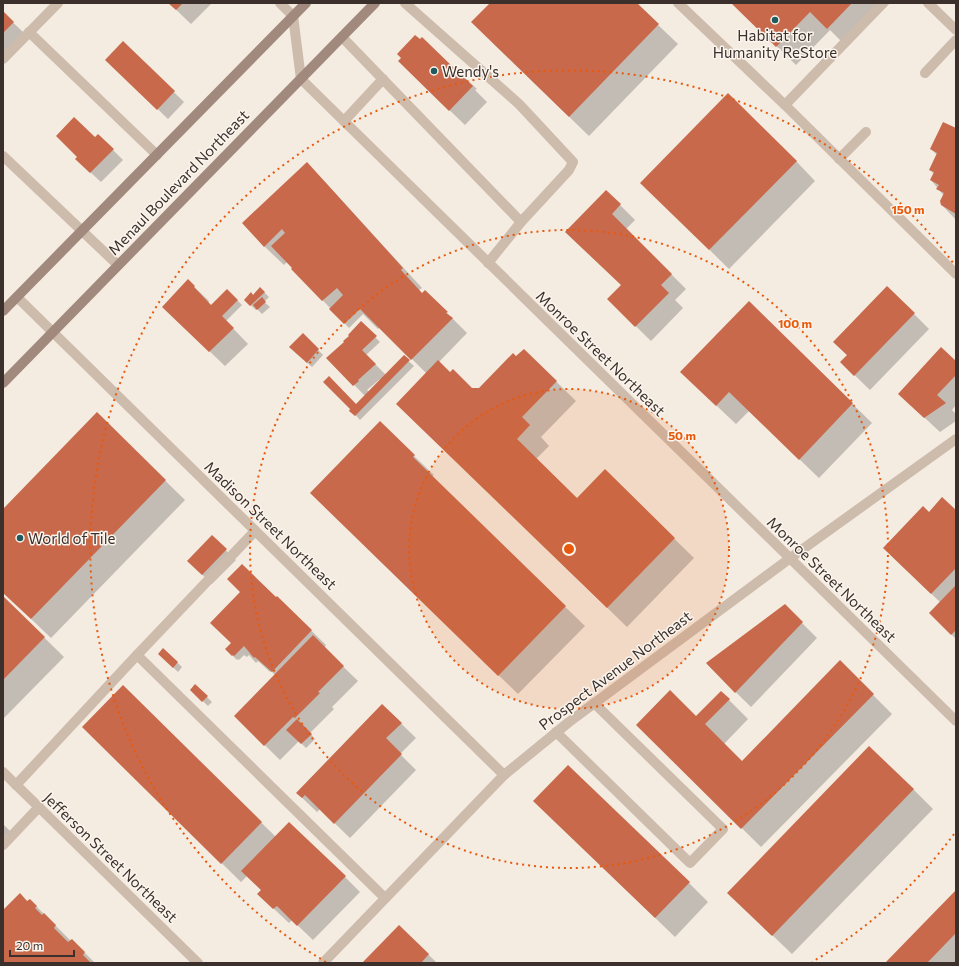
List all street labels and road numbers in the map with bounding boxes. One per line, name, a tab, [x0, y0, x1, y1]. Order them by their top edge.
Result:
street label: Menaul Boulevard Northeast	[104, 106, 252, 258]
street label: Monroe Street Northeast	[533, 287, 669, 419]
street label: Madison Street Northeast	[201, 457, 341, 593]
street label: Monroe Street Northeast	[764, 513, 900, 645]
street label: Prospect Avenue Northeast	[535, 607, 695, 733]
street label: Jefferson Street Northeast	[40, 788, 182, 926]

